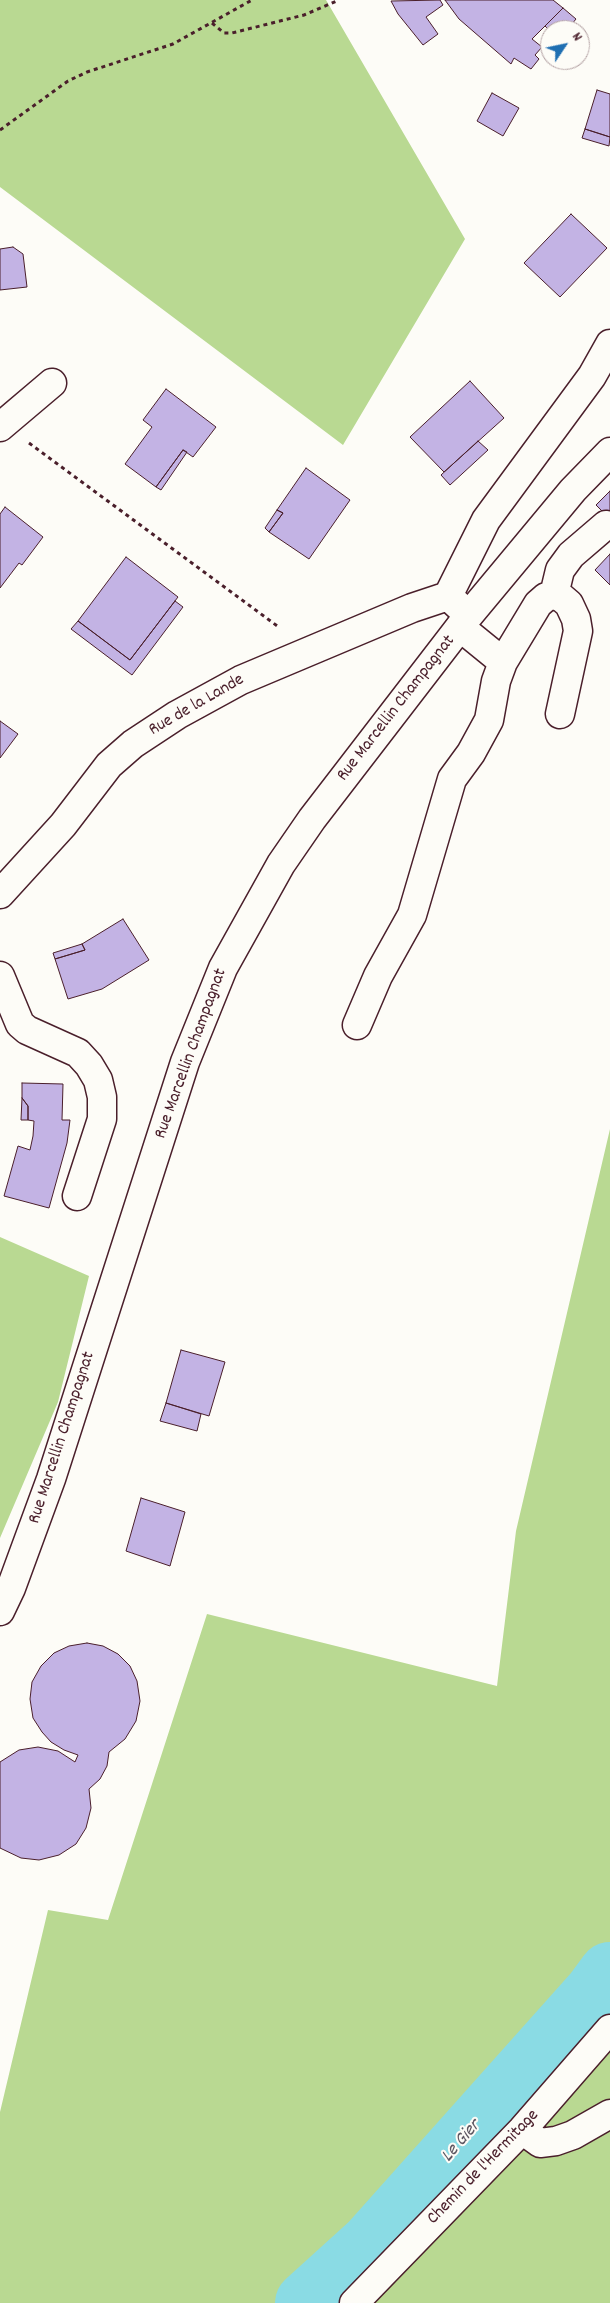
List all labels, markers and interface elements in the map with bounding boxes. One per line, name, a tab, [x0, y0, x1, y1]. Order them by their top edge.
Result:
north arrow	[540, 20, 590, 70]
text: N	[566, 29, 587, 46]
street label: Rue Marcellin Champagnat	[333, 632, 461, 786]
street label: Rue de la Lande	[146, 670, 248, 742]
street label: Rue Marcellin Champagnat	[151, 966, 233, 1142]
street label: Rue Marcellin Champagnat	[25, 1349, 101, 1527]
street label: Chemin de l'Hermitage	[423, 2106, 545, 2230]
water label: Le Gier	[437, 2116, 487, 2168]

